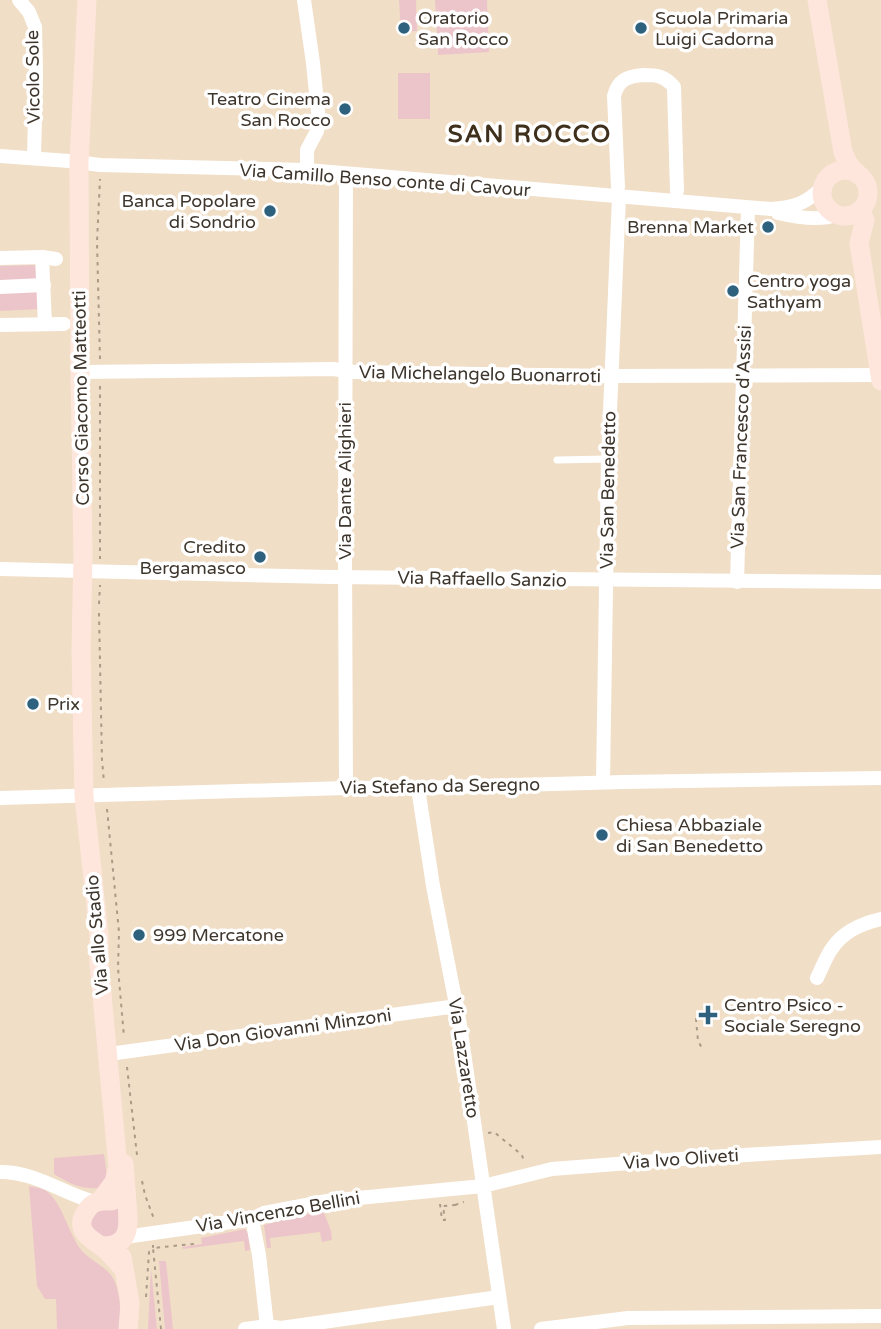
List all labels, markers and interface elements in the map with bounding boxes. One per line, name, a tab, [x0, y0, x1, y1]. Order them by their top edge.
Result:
place label: Oratorio San Rocco	[418, 7, 509, 50]
place label: Scuola Primaria Luigi Cadorna	[655, 7, 788, 50]
marker: Oratorio San Rocco	[396, 20, 412, 36]
marker: Scuola Primaria Luigi Cadorna	[633, 20, 649, 36]
street label: Vicolo Sole	[21, 30, 45, 124]
place label: Teatro Cinema San Rocco	[207, 88, 331, 131]
marker: Teatro Cinema San Rocco	[337, 101, 353, 117]
district label: SAN ROCCO	[448, 120, 612, 149]
street label: Via Camillo Benso conte di Cavour	[239, 159, 531, 201]
place label: Banca Popolare di Sondrio	[122, 190, 256, 233]
marker: Banca Popolare di Sondrio	[262, 203, 278, 219]
place label: Brenna Market	[627, 216, 754, 238]
marker: Brenna Market	[760, 219, 776, 235]
place label: Centro yoga Sathyam	[747, 270, 851, 313]
marker: Centro yoga Sathyam	[725, 283, 741, 299]
street label: Corso Giacomo Matteotti	[68, 290, 94, 506]
street label: Via San Francesco d'Assisi	[726, 325, 756, 549]
street label: Via Michelangelo Buonarroti	[359, 361, 601, 387]
street label: Via Dante Alighieri	[334, 402, 356, 560]
street label: Via San Benedetto	[596, 411, 620, 569]
place label: Credito Bergamasco	[140, 536, 246, 579]
marker: Credito Bergamasco	[252, 549, 268, 565]
street label: Via Raffaello Sanzio	[397, 567, 567, 591]
place label: Prix	[47, 693, 80, 715]
marker: Prix	[25, 696, 41, 712]
street label: Via Stefano da Seregno	[340, 773, 540, 799]
place label: Chiesa Abbaziale di San Benedetto	[616, 814, 763, 857]
marker: Chiesa Abbaziale di San Benedetto	[594, 827, 610, 843]
street label: Via allo Stadio	[81, 874, 113, 996]
place label: 999 Mercatone	[153, 924, 284, 946]
marker: 999 Mercatone	[131, 927, 147, 943]
place label: Centro Psico - Sociale Seregno	[724, 994, 861, 1037]
street label: Via Lazzaretto	[444, 996, 484, 1120]
street label: Via Don Giovanni Minzoni	[173, 1004, 393, 1056]
marker: Centro Psico - Sociale Seregno	[698, 1005, 718, 1025]
street label: Via Ivo Oliveti	[622, 1144, 740, 1174]
street label: Via Vincenzo Bellini	[194, 1187, 362, 1237]

